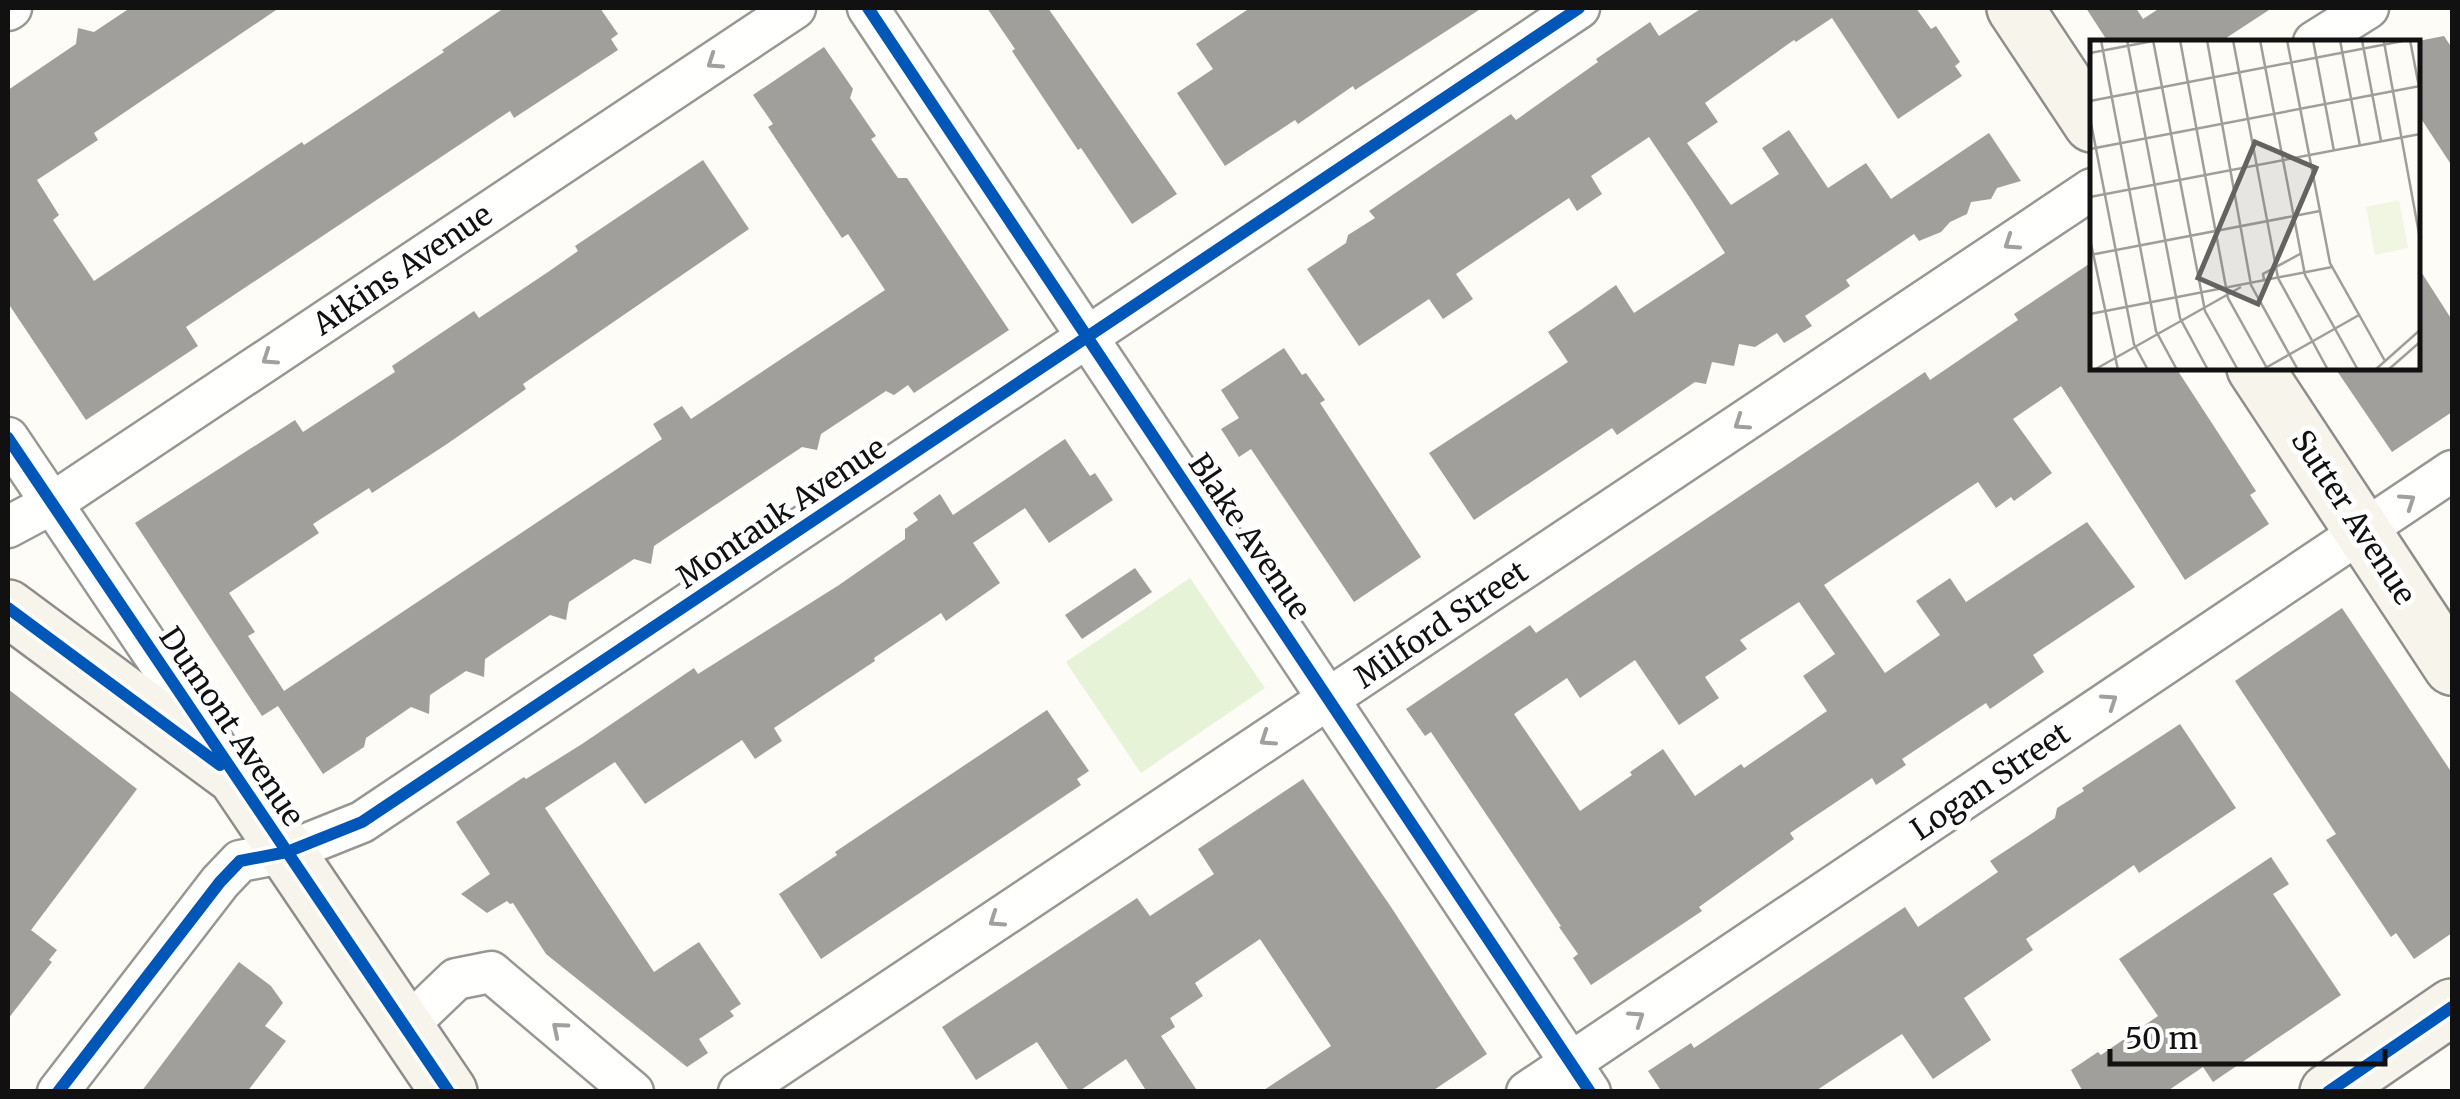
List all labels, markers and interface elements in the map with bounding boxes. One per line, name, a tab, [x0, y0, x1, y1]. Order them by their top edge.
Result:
inset map	[2090, 40, 2420, 370]
one-way arrow	[706, 49, 724, 68]
street label: Atkins Avenue	[304, 195, 499, 344]
one-way arrow	[2004, 231, 2023, 249]
one-way arrow	[261, 346, 279, 365]
one-way arrow	[1733, 411, 1751, 430]
street label: Sutter Avenue	[2283, 423, 2425, 611]
street label: Montauk Avenue	[669, 428, 893, 596]
street label: Blake Avenue	[1181, 446, 1319, 626]
one-way arrow	[2397, 495, 2416, 513]
street label: Milford Street	[1347, 552, 1535, 696]
street label: Dumont Avenue	[151, 619, 313, 833]
one-way arrow	[2100, 694, 2118, 713]
street label: Logan Street	[1903, 714, 2077, 848]
one-way arrow	[1259, 727, 1277, 746]
one-way arrow	[989, 908, 1008, 926]
scale bar	[2110, 1004, 2385, 1066]
one-way arrow	[1626, 1011, 1644, 1030]
text: 50 m	[2125, 1019, 2198, 1057]
one-way arrow	[552, 1023, 570, 1041]

